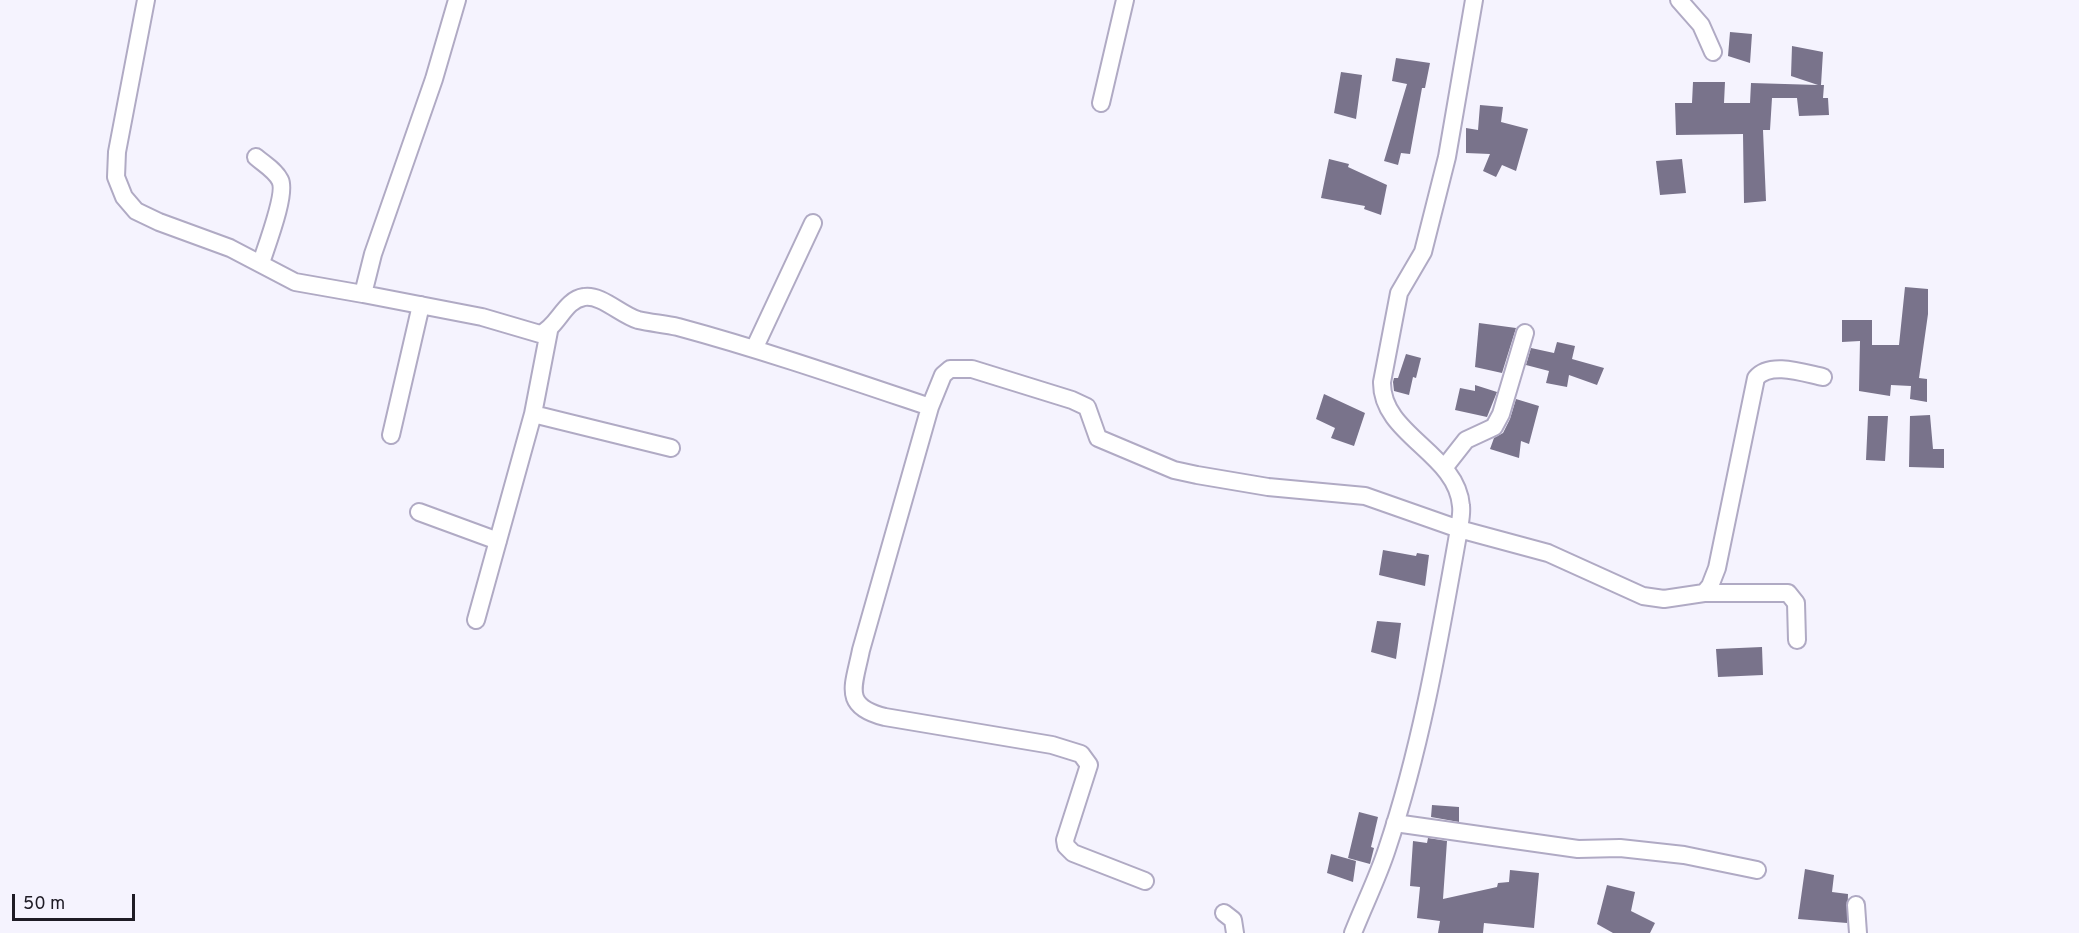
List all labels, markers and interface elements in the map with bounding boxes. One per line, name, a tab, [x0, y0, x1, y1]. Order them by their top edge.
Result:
scale bar	[15, 882, 138, 920]
text: 50 m	[23, 893, 65, 916]

